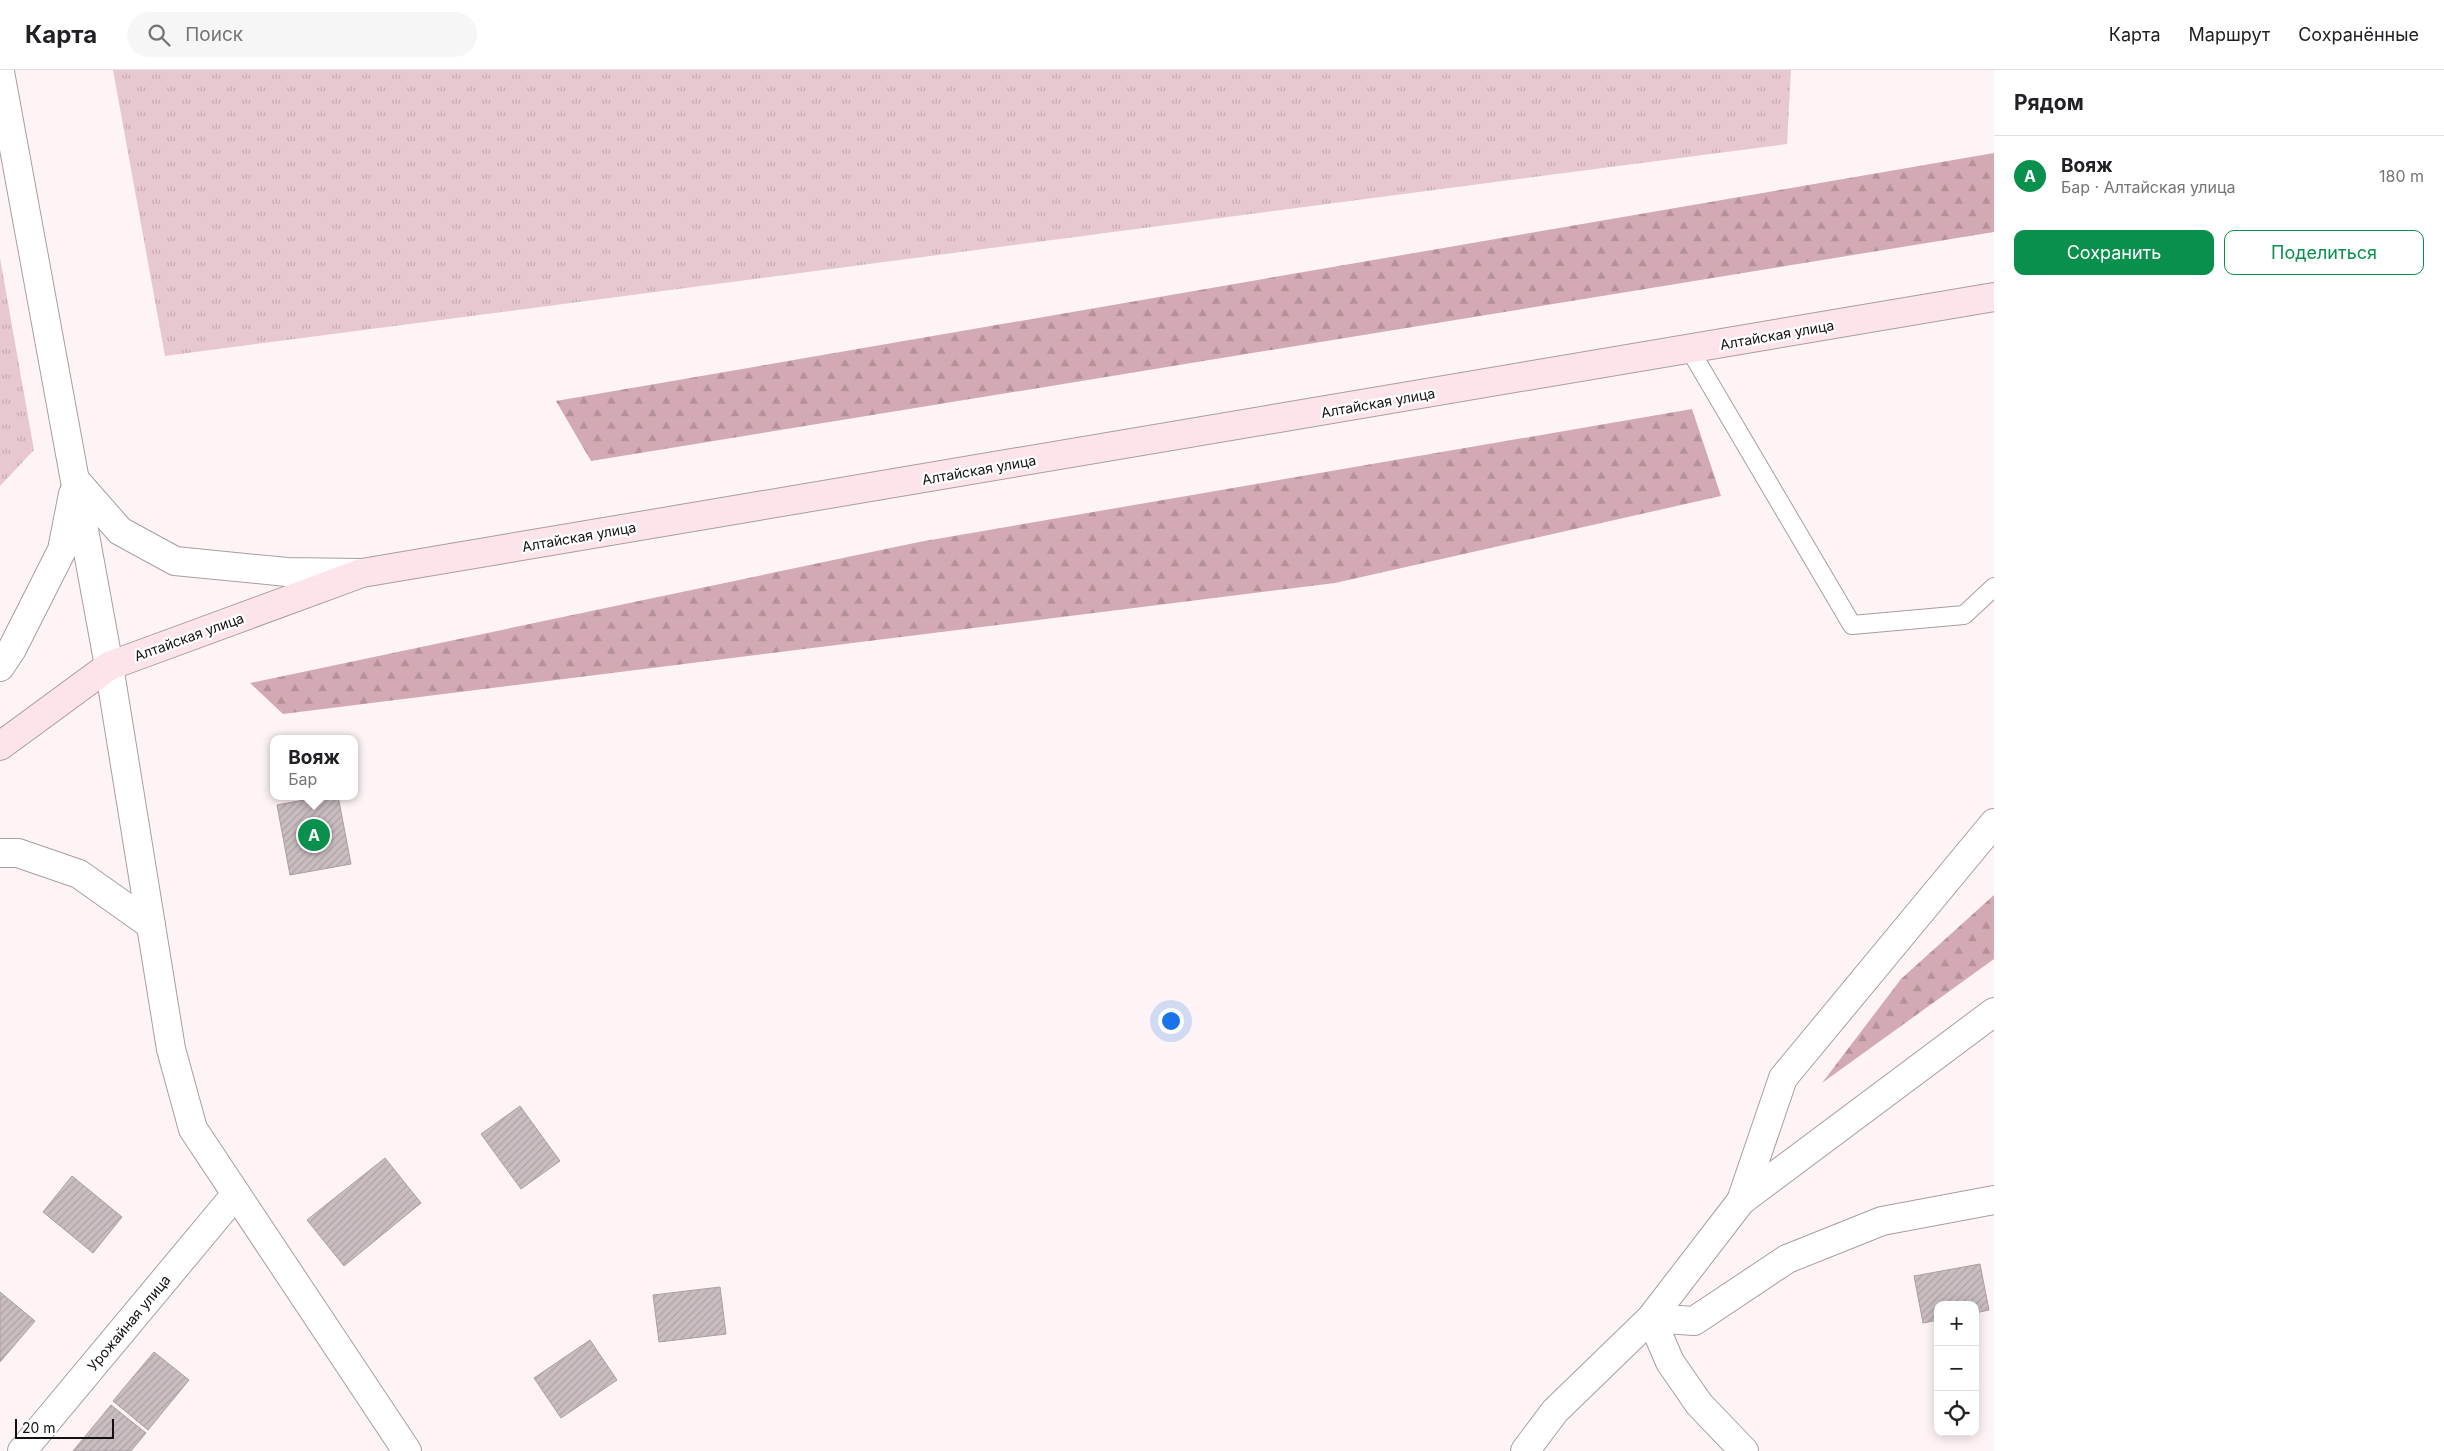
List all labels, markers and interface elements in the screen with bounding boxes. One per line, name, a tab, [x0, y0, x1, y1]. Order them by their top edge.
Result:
search box	[127, 12, 477, 57]
text: Карта	[25, 20, 97, 49]
icon: search	[145, 21, 173, 49]
text: Поиск	[185, 23, 243, 46]
text: Карта	[2109, 24, 2161, 45]
text: Маршрут	[2189, 24, 2270, 45]
text: Сохранённые	[2298, 24, 2419, 45]
text: Рядом	[2014, 90, 2084, 115]
text: Вояж	[2061, 154, 2113, 177]
text: A	[2024, 166, 2036, 186]
text: 180 m	[2379, 166, 2424, 186]
text: Бар · Алтайская улица	[2061, 177, 2236, 197]
button: Сохранить	[2014, 230, 2214, 275]
button: Поделиться	[2224, 230, 2424, 275]
street label: Алтайская улица	[1719, 316, 1835, 353]
street label: Алтайская улица	[1320, 384, 1436, 421]
street label: Алтайская улица	[921, 451, 1037, 488]
street label: Алтайская улица	[521, 518, 637, 555]
street label: Алтайская улица	[132, 609, 246, 664]
popup	[270, 735, 358, 800]
text: Вояж	[288, 746, 340, 769]
text: Бар	[288, 769, 317, 789]
pin: A	[298, 816, 330, 854]
your location	[1158, 1008, 1184, 1034]
street label: Урожайная улица	[84, 1271, 174, 1374]
map controls	[1934, 1301, 1979, 1436]
button: +	[1934, 1301, 1979, 1346]
button: −	[1934, 1346, 1979, 1391]
button: locate	[1934, 1391, 1979, 1436]
scale bar	[15, 1416, 114, 1439]
text: 20 m	[22, 1419, 56, 1436]

